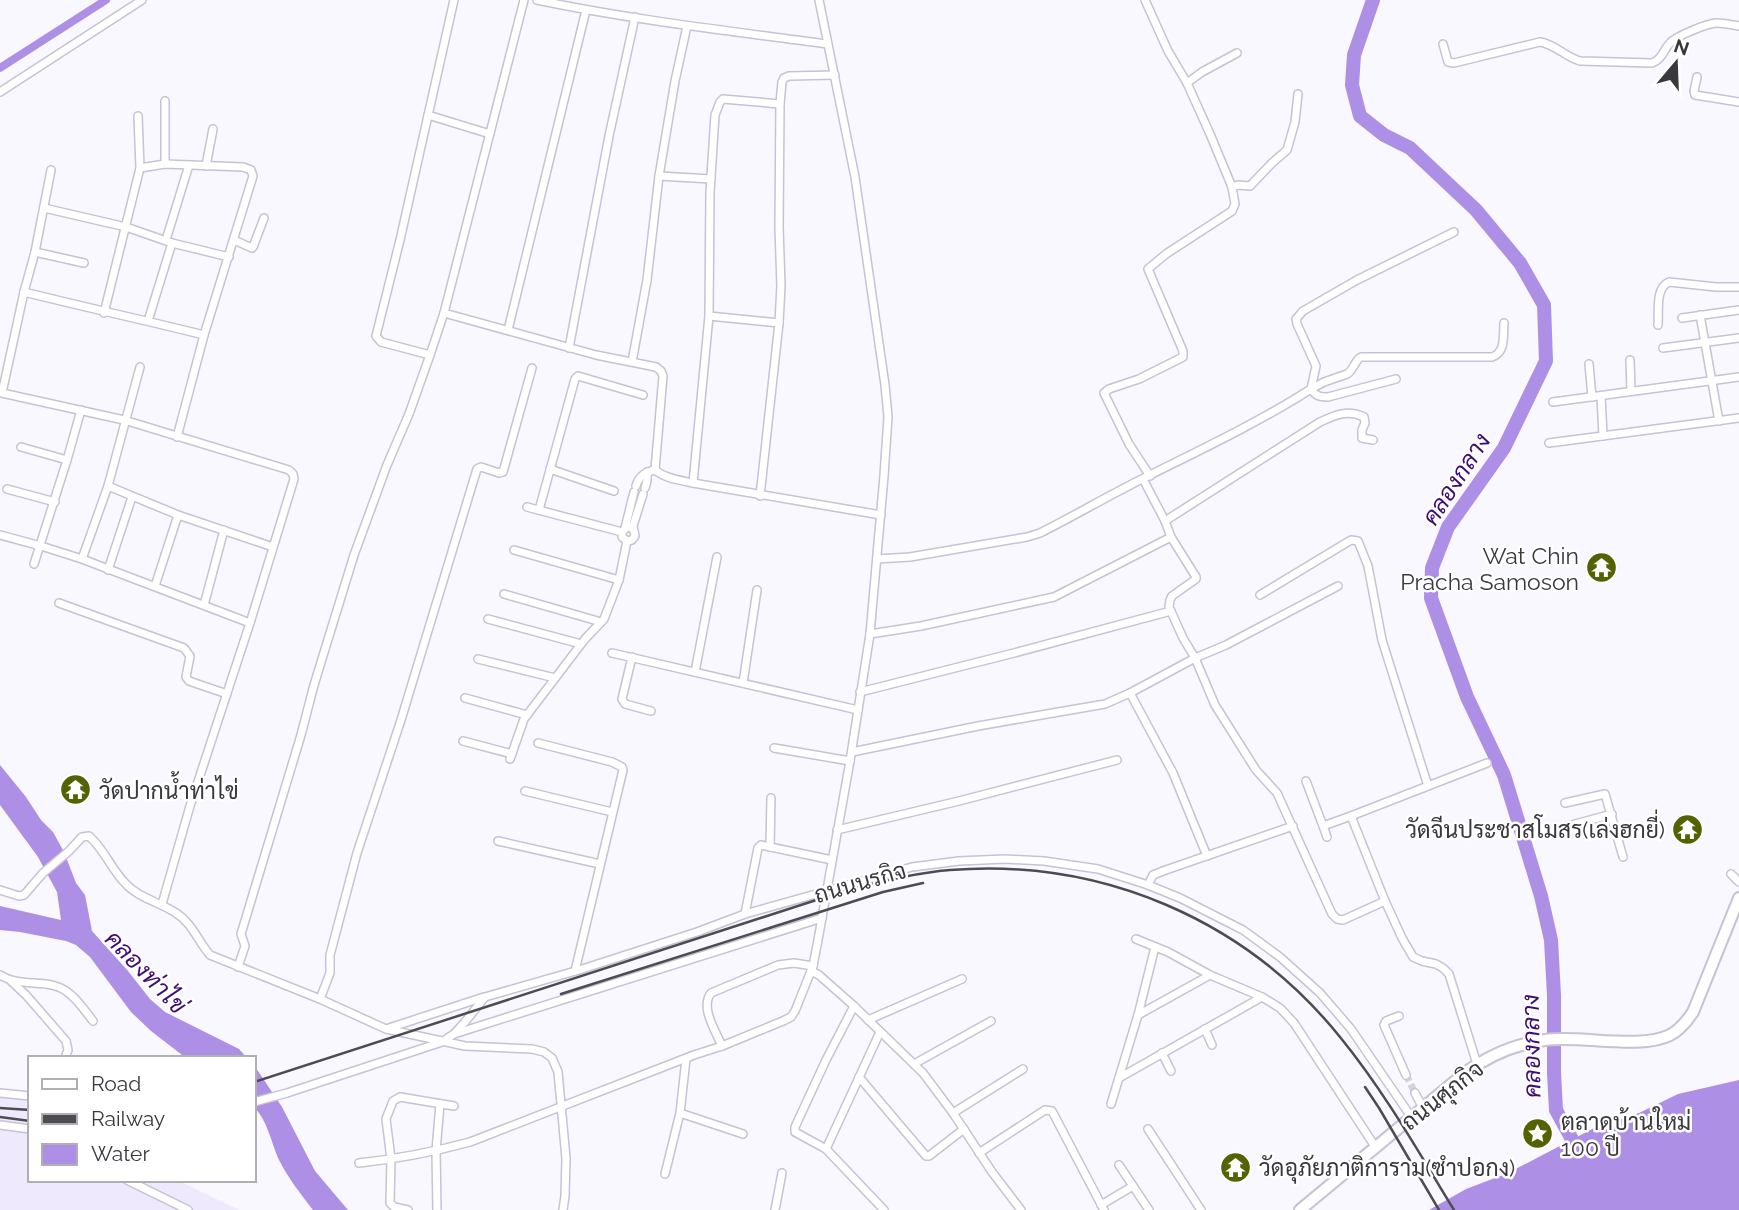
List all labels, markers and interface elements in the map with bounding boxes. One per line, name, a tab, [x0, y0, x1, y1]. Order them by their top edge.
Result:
north arrow	[1641, 28, 1711, 98]
text: N	[1671, 34, 1692, 60]
water label: คลองกลาง	[1416, 428, 1496, 530]
place label: Wat Chin Pracha Samoson	[1400, 542, 1579, 595]
temple icon: Wat Chin Pracha Samoson	[1585, 551, 1619, 585]
place label: วัดปากน้ำท่าไข่	[99, 771, 239, 804]
temple icon: วัดปากน้ำท่าไข่	[59, 773, 93, 807]
place label: วัดจีนประชาสโมสร(เล่งฮกยี่)	[1405, 809, 1665, 843]
temple icon: วัดจีนประชาสโมสร(เล่งฮกยี่)	[1671, 812, 1705, 846]
street label: ถนนนรกิจ	[811, 856, 909, 908]
water label: คลองท่าไข่	[99, 924, 194, 1020]
water label: คลองกลาง	[1516, 994, 1546, 1098]
street label: ถนนศุภกิจ	[1396, 1055, 1490, 1138]
legend	[28, 1056, 256, 1182]
text: Road	[91, 1071, 141, 1096]
text: Railway	[91, 1106, 165, 1131]
place label: ตลาดบ้านใหม่ 100 ปี	[1561, 1106, 1691, 1161]
place icon: ตลาดบ้านใหม่ 100 ปี	[1521, 1117, 1555, 1151]
text: Water	[91, 1141, 150, 1166]
temple icon: วัดอุภัยภาติการาม(ซำปอกง)	[1219, 1150, 1253, 1184]
place label: วัดอุภัยภาติการาม(ซำปอกง)	[1259, 1154, 1515, 1184]

